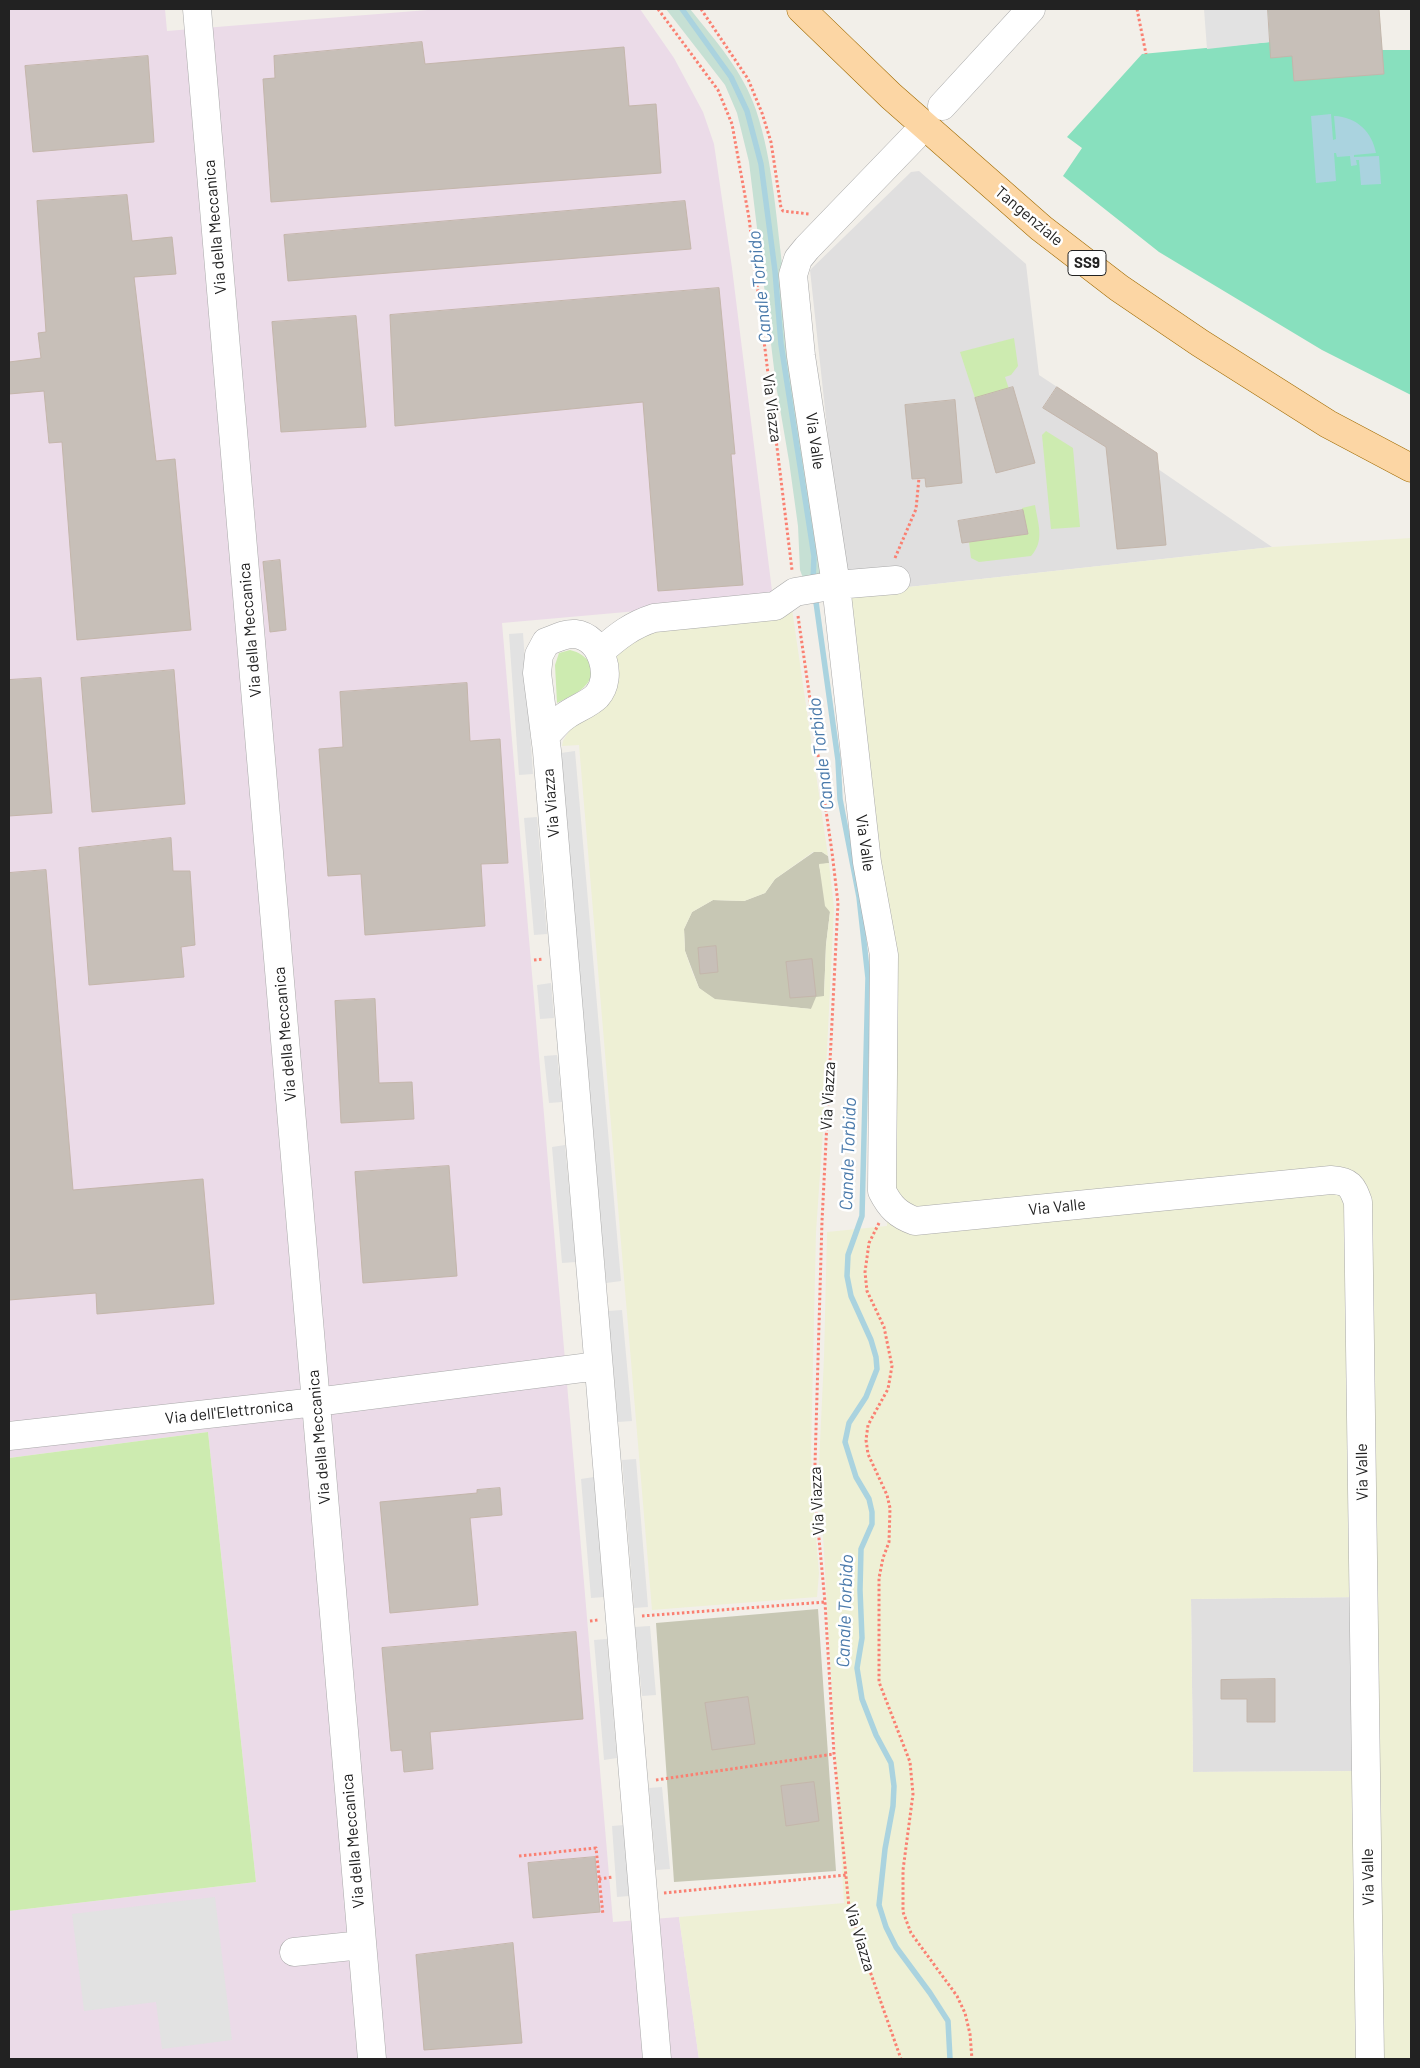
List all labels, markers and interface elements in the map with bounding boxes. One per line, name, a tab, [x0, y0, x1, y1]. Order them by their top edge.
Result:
street label: Via della Meccanica	[200, 159, 230, 295]
street label: Tangenziale	[991, 182, 1067, 250]
water label: Canale Torbido	[743, 230, 777, 344]
road number: SS9	[1068, 250, 1106, 276]
street label: Via Viazza	[758, 373, 786, 443]
street label: Via Valle	[801, 411, 829, 471]
street label: Via della Meccanica	[235, 562, 265, 698]
water label: Canale Torbido	[803, 696, 839, 812]
street label: Via Viazza	[538, 768, 564, 838]
street label: Via Valle	[851, 813, 879, 873]
street label: Via della Meccanica	[270, 966, 300, 1102]
street label: Via Viazza	[817, 1061, 839, 1131]
water label: Canale Torbido	[835, 1097, 861, 1211]
street label: Via Valle	[1027, 1194, 1087, 1220]
street label: Via della Meccanica	[304, 1369, 334, 1505]
street label: Via dell'Elettronica	[164, 1396, 294, 1428]
street label: Via Valle	[1352, 1443, 1372, 1501]
street label: Via Viazza	[806, 1466, 828, 1536]
water label: Canale Torbido	[832, 1554, 858, 1668]
street label: Via della Meccanica	[338, 1773, 368, 1909]
street label: Via Valle	[1358, 1848, 1378, 1906]
street label: Via Viazza	[841, 1902, 879, 1974]

